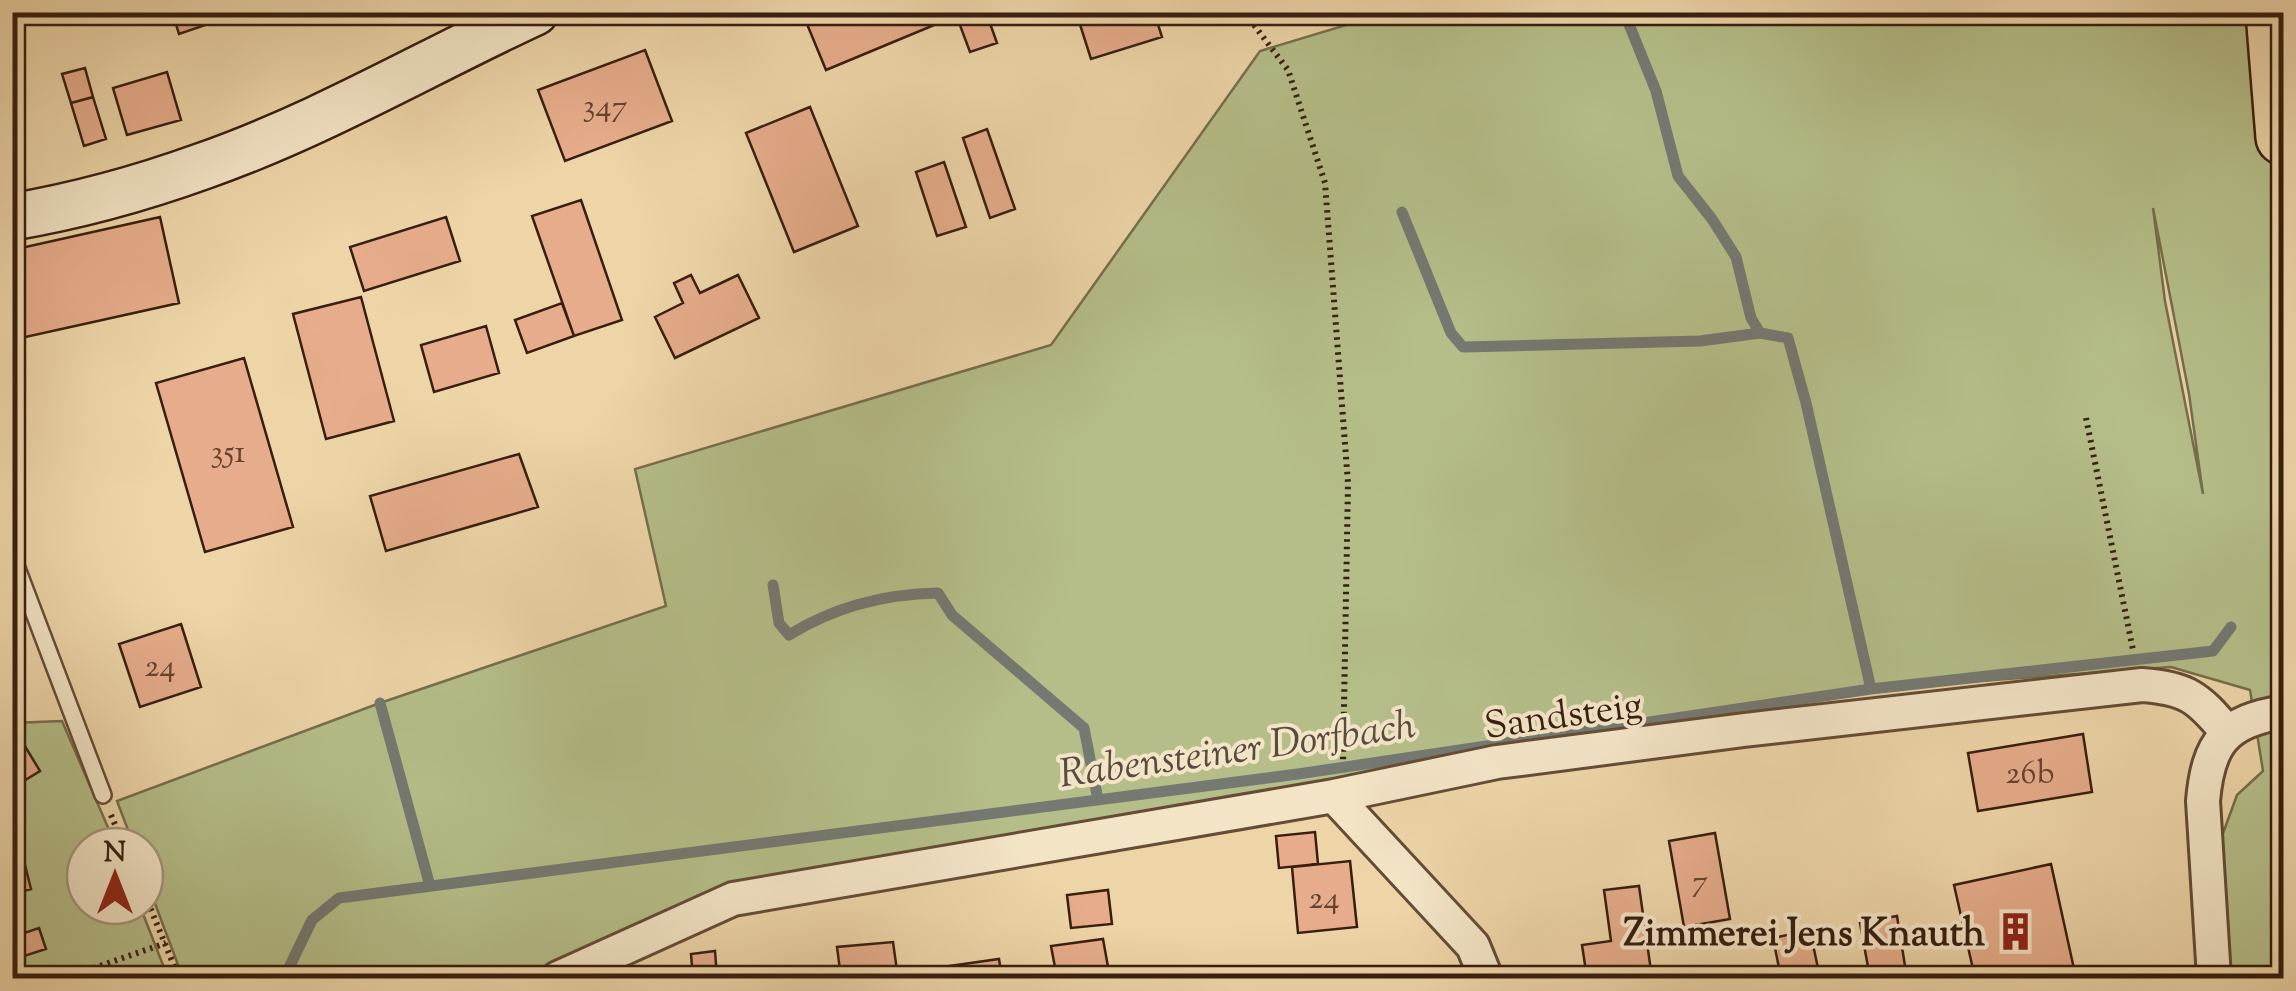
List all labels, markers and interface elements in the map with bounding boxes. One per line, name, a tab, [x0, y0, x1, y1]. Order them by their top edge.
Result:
house number: 347	[582, 85, 628, 131]
house number: 351	[211, 431, 245, 477]
house number: 24	[144, 645, 176, 691]
street label: Sandsteig	[1481, 680, 1646, 756]
water label: Rabensteiner Dorfbach	[1056, 699, 1420, 806]
house number: 26b	[2006, 752, 2054, 798]
north arrow	[65, 826, 165, 926]
text: N	[104, 834, 126, 874]
house number: 7	[1692, 860, 1708, 906]
house number: 24	[1308, 877, 1340, 923]
place label: Zimmerei Jens Knauth	[1623, 909, 1986, 963]
building icon: Zimmerei Jens Knauth	[1994, 911, 2036, 953]

